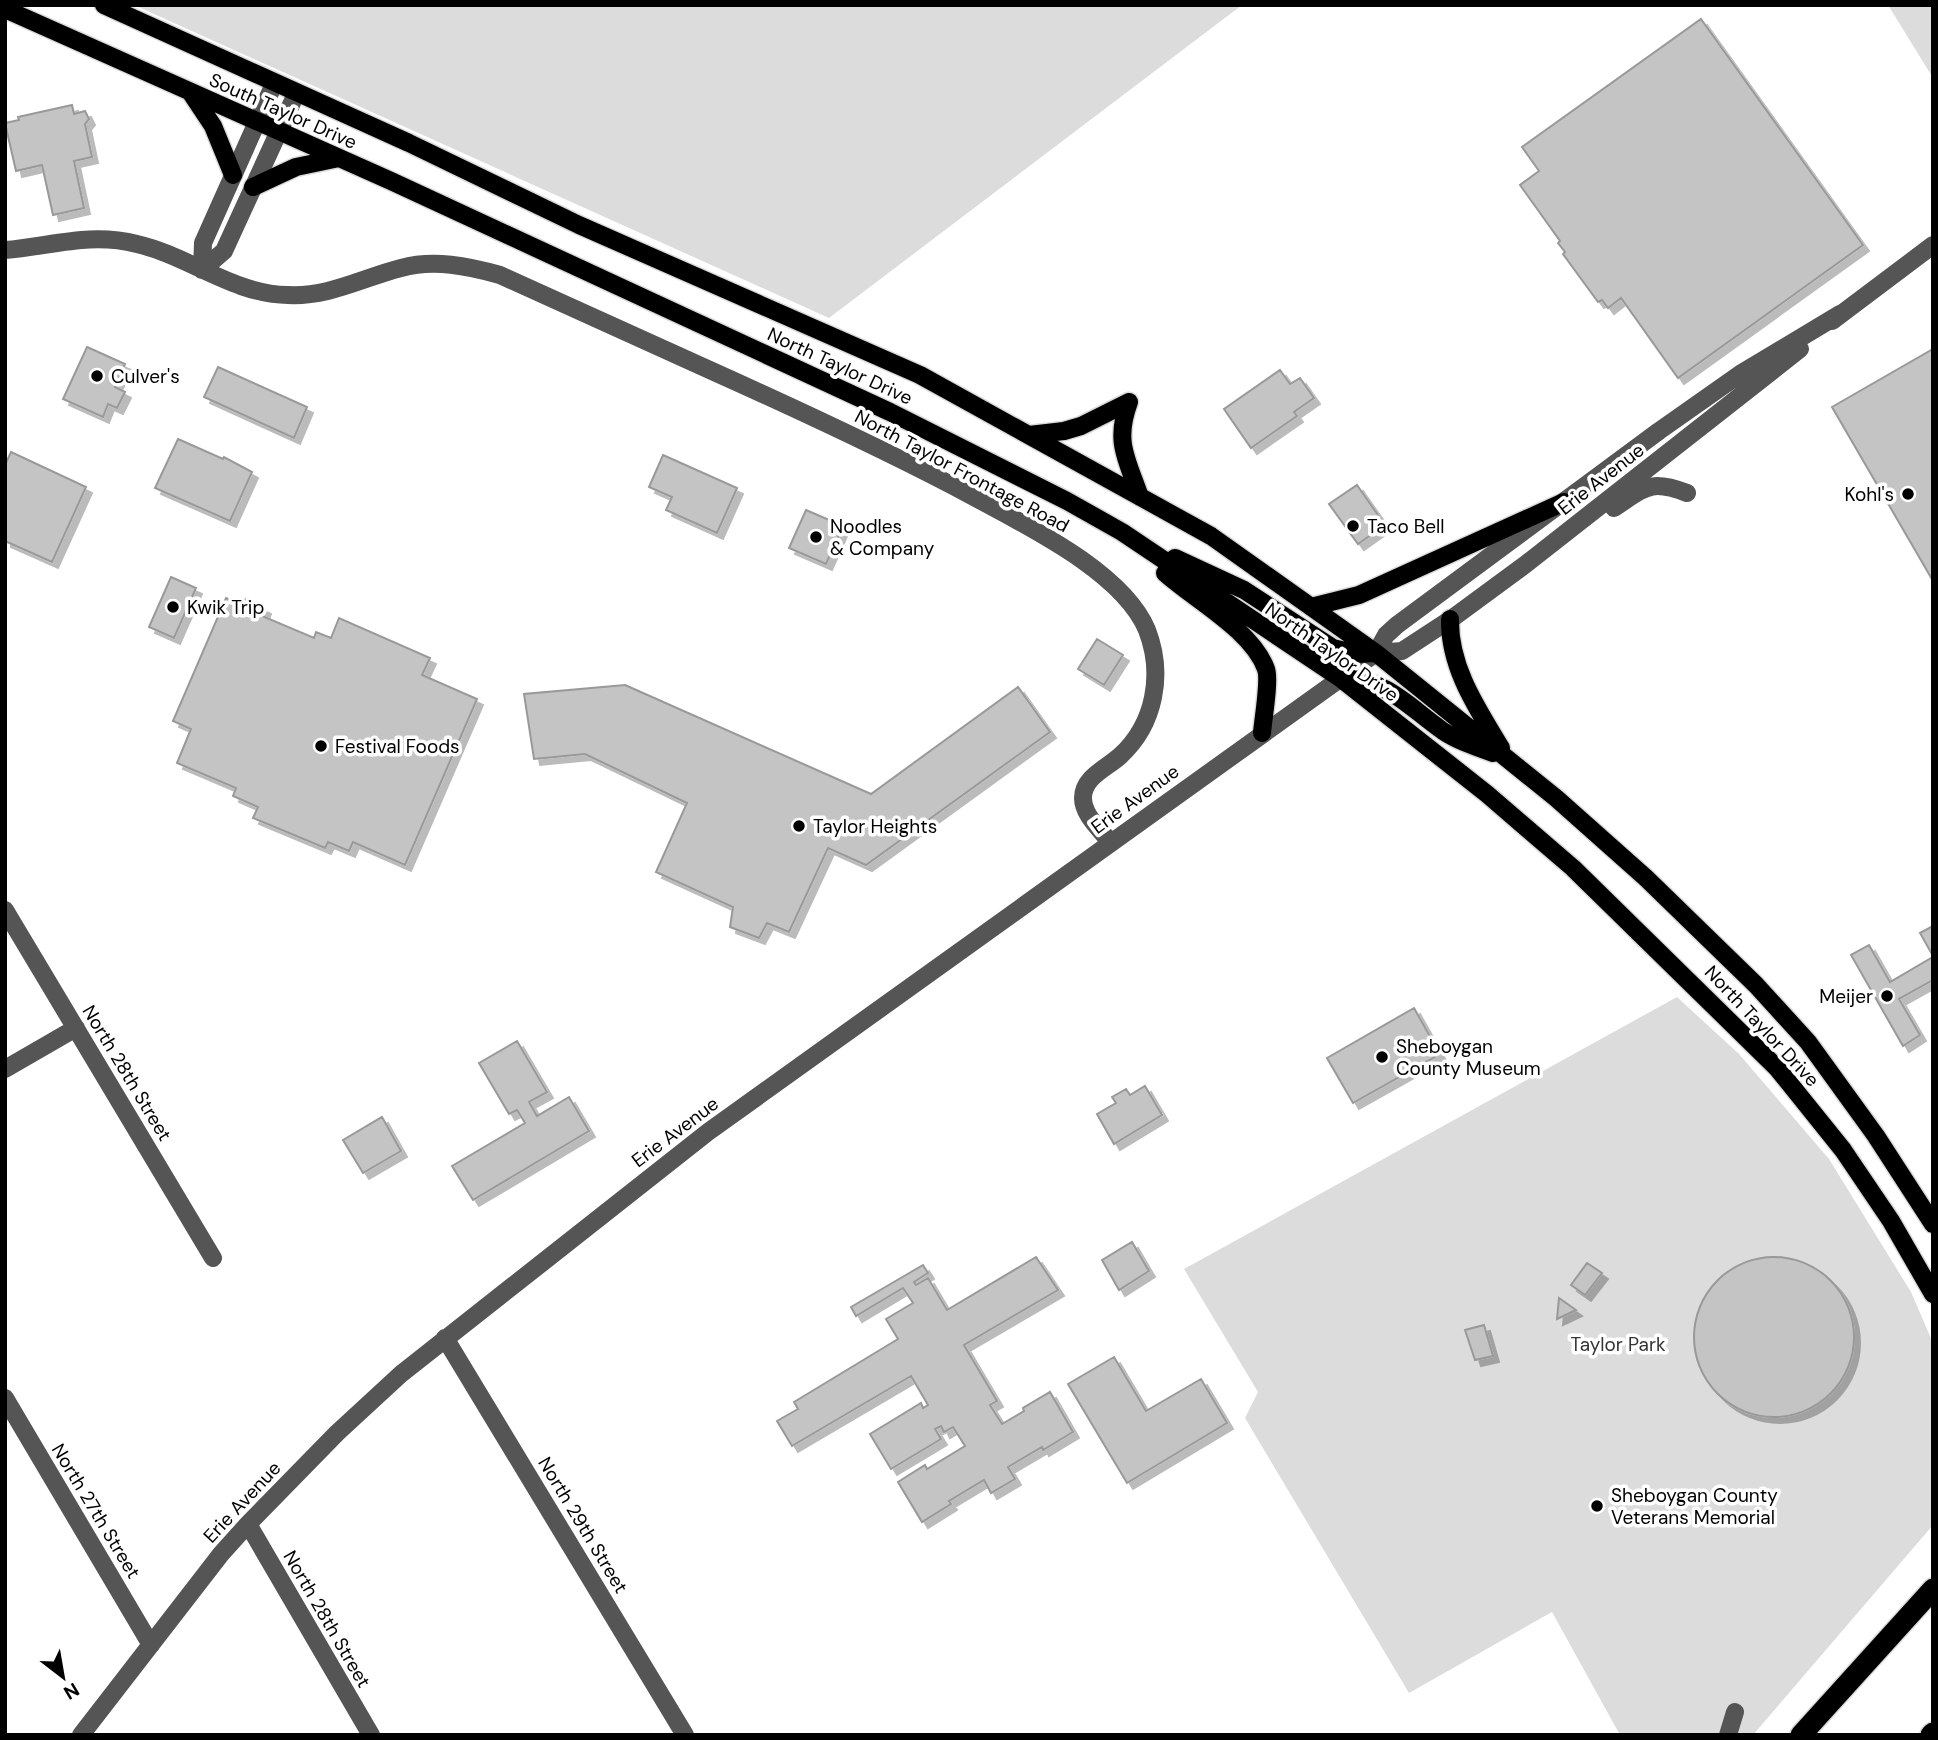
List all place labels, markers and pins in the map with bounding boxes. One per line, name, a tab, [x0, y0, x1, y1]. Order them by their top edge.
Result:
place label: Culver's	[111, 364, 180, 389]
marker: Culver's	[89, 368, 105, 384]
place label: Kohl's	[1845, 482, 1894, 507]
marker: Kohl's	[1900, 486, 1916, 502]
place label: Noodles & Company	[830, 514, 935, 561]
place label: Taco Bell	[1367, 514, 1445, 539]
marker: Taco Bell	[1345, 518, 1361, 534]
marker: Noodles & Company	[808, 529, 824, 545]
place label: Kwik Trip	[187, 595, 264, 620]
marker: Kwik Trip	[165, 599, 181, 615]
place label: Festival Foods	[335, 734, 460, 759]
marker: Festival Foods	[313, 738, 329, 754]
place label: Taylor Heights	[813, 814, 937, 839]
marker: Taylor Heights	[791, 818, 807, 834]
place label: Meijer	[1819, 984, 1873, 1009]
marker: Meijer	[1879, 988, 1895, 1004]
place label: Sheboygan County Museum	[1396, 1034, 1541, 1081]
marker: Sheboygan County Museum	[1374, 1049, 1390, 1065]
place label: Sheboygan County Veterans Memorial	[1611, 1483, 1778, 1530]
marker: Sheboygan County Veterans Memorial	[1589, 1498, 1605, 1514]

